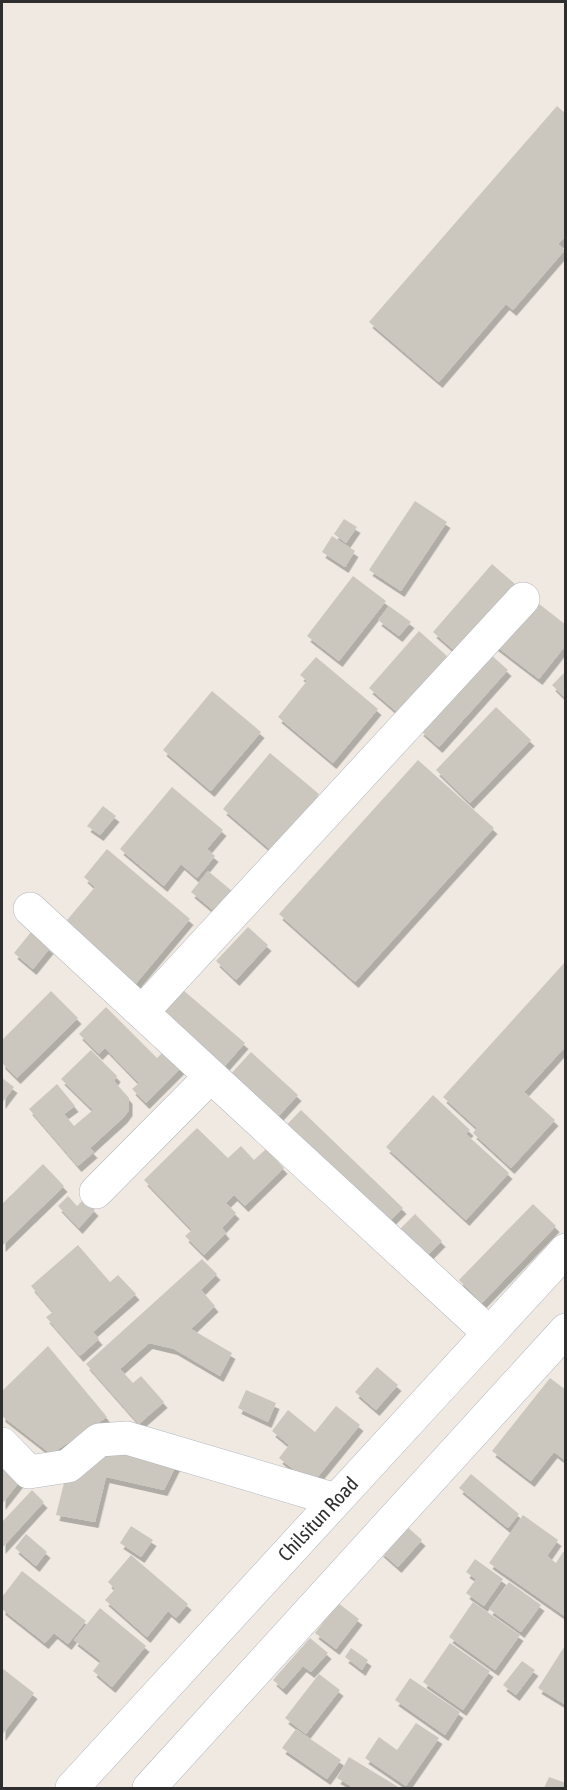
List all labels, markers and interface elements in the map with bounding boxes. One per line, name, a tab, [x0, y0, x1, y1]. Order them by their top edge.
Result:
street label: Chilsitun Road	[273, 1472, 362, 1565]

